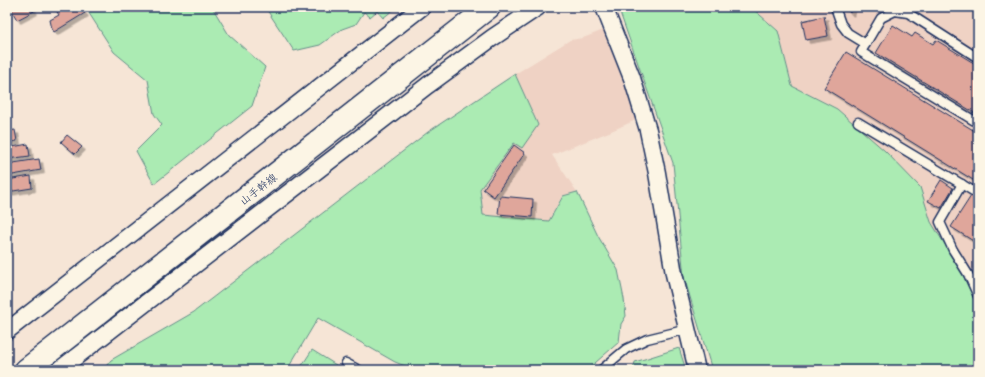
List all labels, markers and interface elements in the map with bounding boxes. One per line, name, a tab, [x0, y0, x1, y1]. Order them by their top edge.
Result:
street label: 山手幹線	[236, 170, 280, 209]

